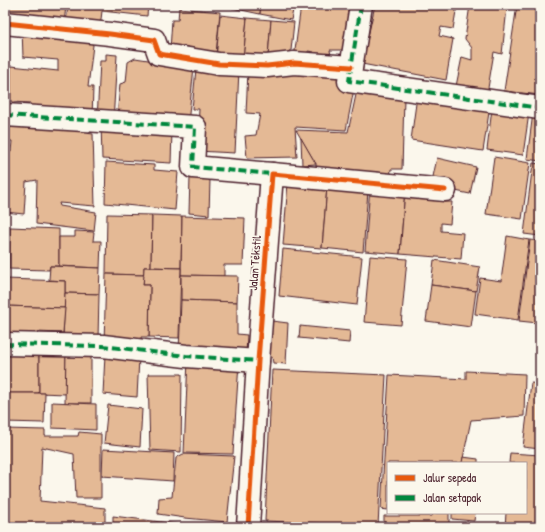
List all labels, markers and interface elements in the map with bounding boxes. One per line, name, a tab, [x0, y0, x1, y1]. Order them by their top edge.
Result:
street label: Jalan Tekstil	[244, 234, 265, 291]
legend	[387, 462, 527, 514]
text: Jalur sepeda	[423, 469, 477, 486]
text: Jalan setapak	[423, 489, 481, 506]

